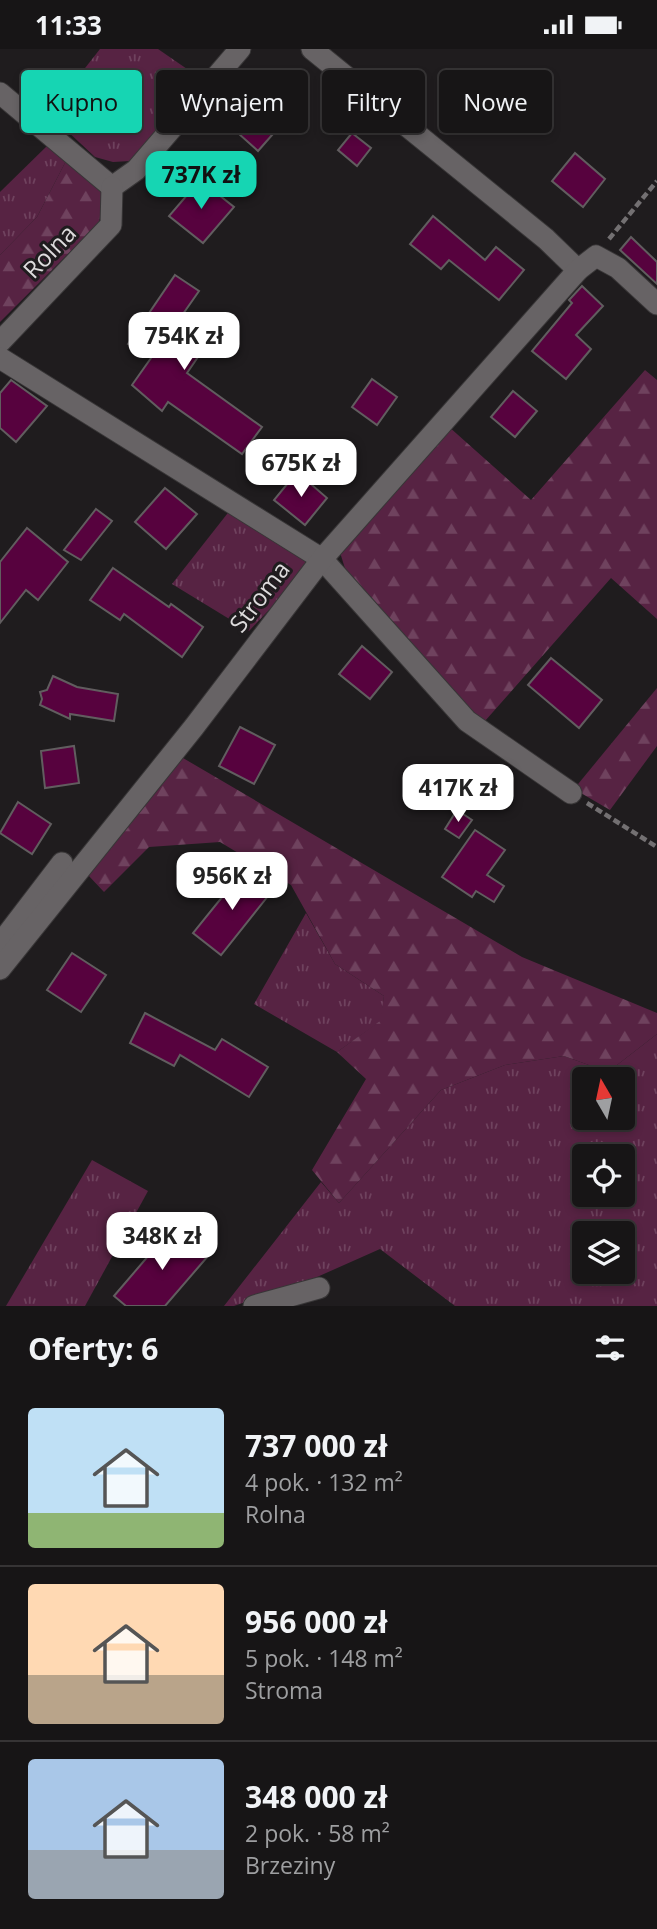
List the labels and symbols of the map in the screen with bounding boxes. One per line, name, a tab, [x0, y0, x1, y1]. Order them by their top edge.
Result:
pin: 737K zł	[136, 151, 266, 211]
street label: Rolna	[15, 217, 83, 285]
pin: 754K zł	[119, 313, 249, 372]
pin: 675K zł	[236, 440, 366, 499]
street label: Stroma	[221, 554, 297, 639]
pin: 417K zł	[393, 765, 523, 824]
pin: 956K zł	[167, 853, 297, 912]
north arrow	[572, 1067, 635, 1131]
pin: 348K zł	[97, 1213, 227, 1272]

